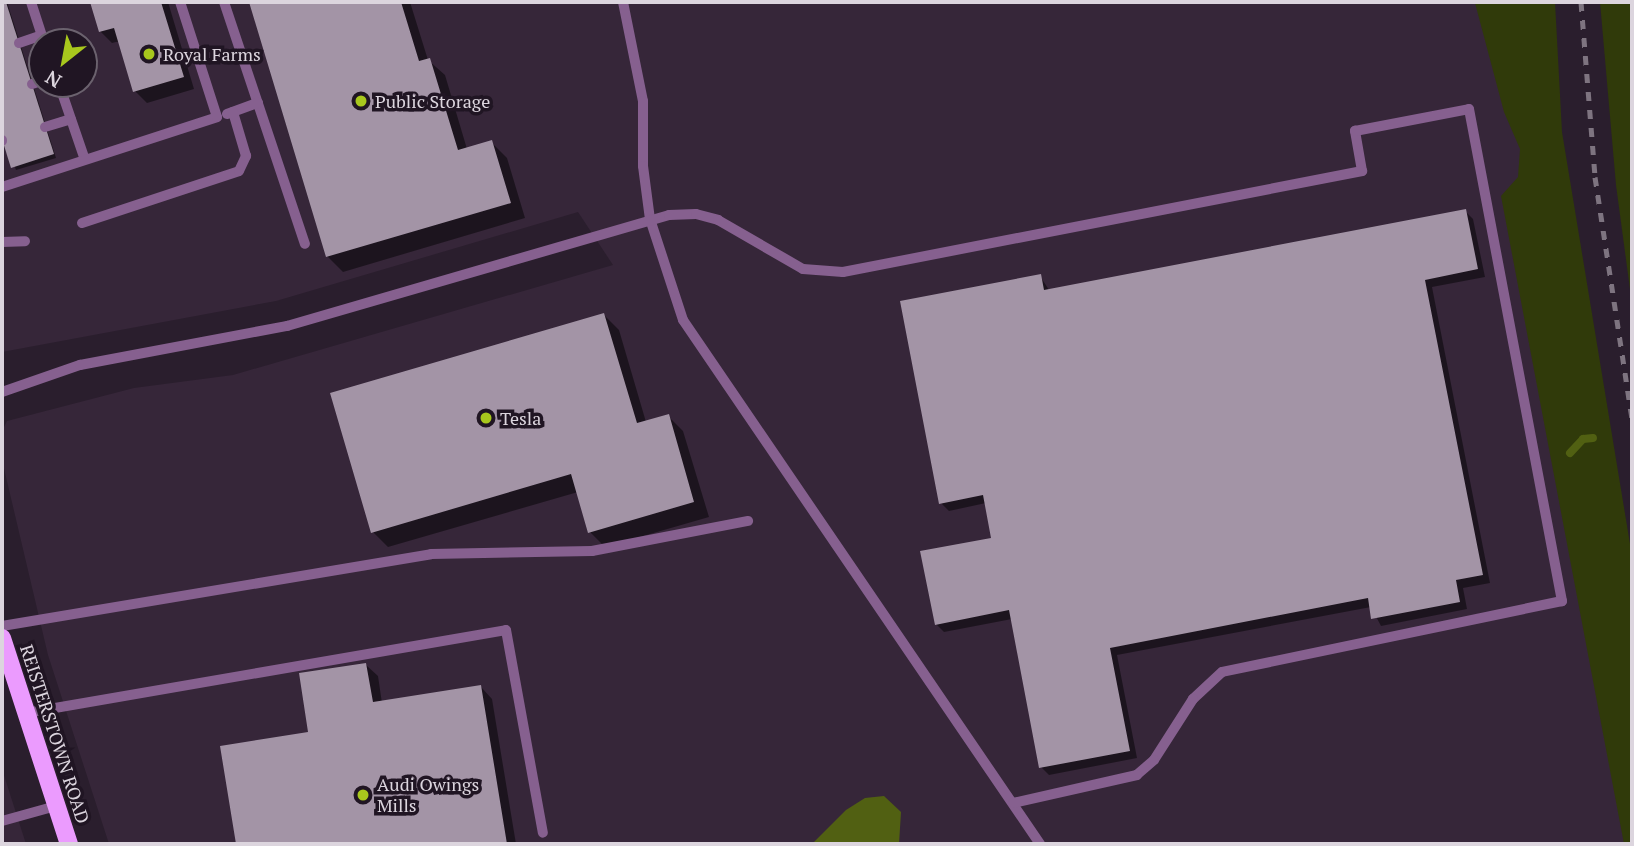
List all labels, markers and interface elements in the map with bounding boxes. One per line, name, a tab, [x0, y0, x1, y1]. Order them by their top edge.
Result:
north arrow	[28, 28, 98, 98]
place label: Royal Farms	[163, 43, 261, 65]
marker: Royal Farms	[141, 46, 157, 62]
text: N	[40, 65, 66, 94]
place label: Public Storage	[375, 90, 490, 112]
marker: Public Storage	[353, 93, 369, 109]
place label: Tesla	[500, 407, 541, 429]
marker: Tesla	[478, 410, 494, 426]
street label: REISTERSTOWN ROAD	[16, 642, 94, 826]
place label: Audi Owings Mills	[377, 774, 479, 816]
marker: Audi Owings Mills	[355, 787, 371, 803]

